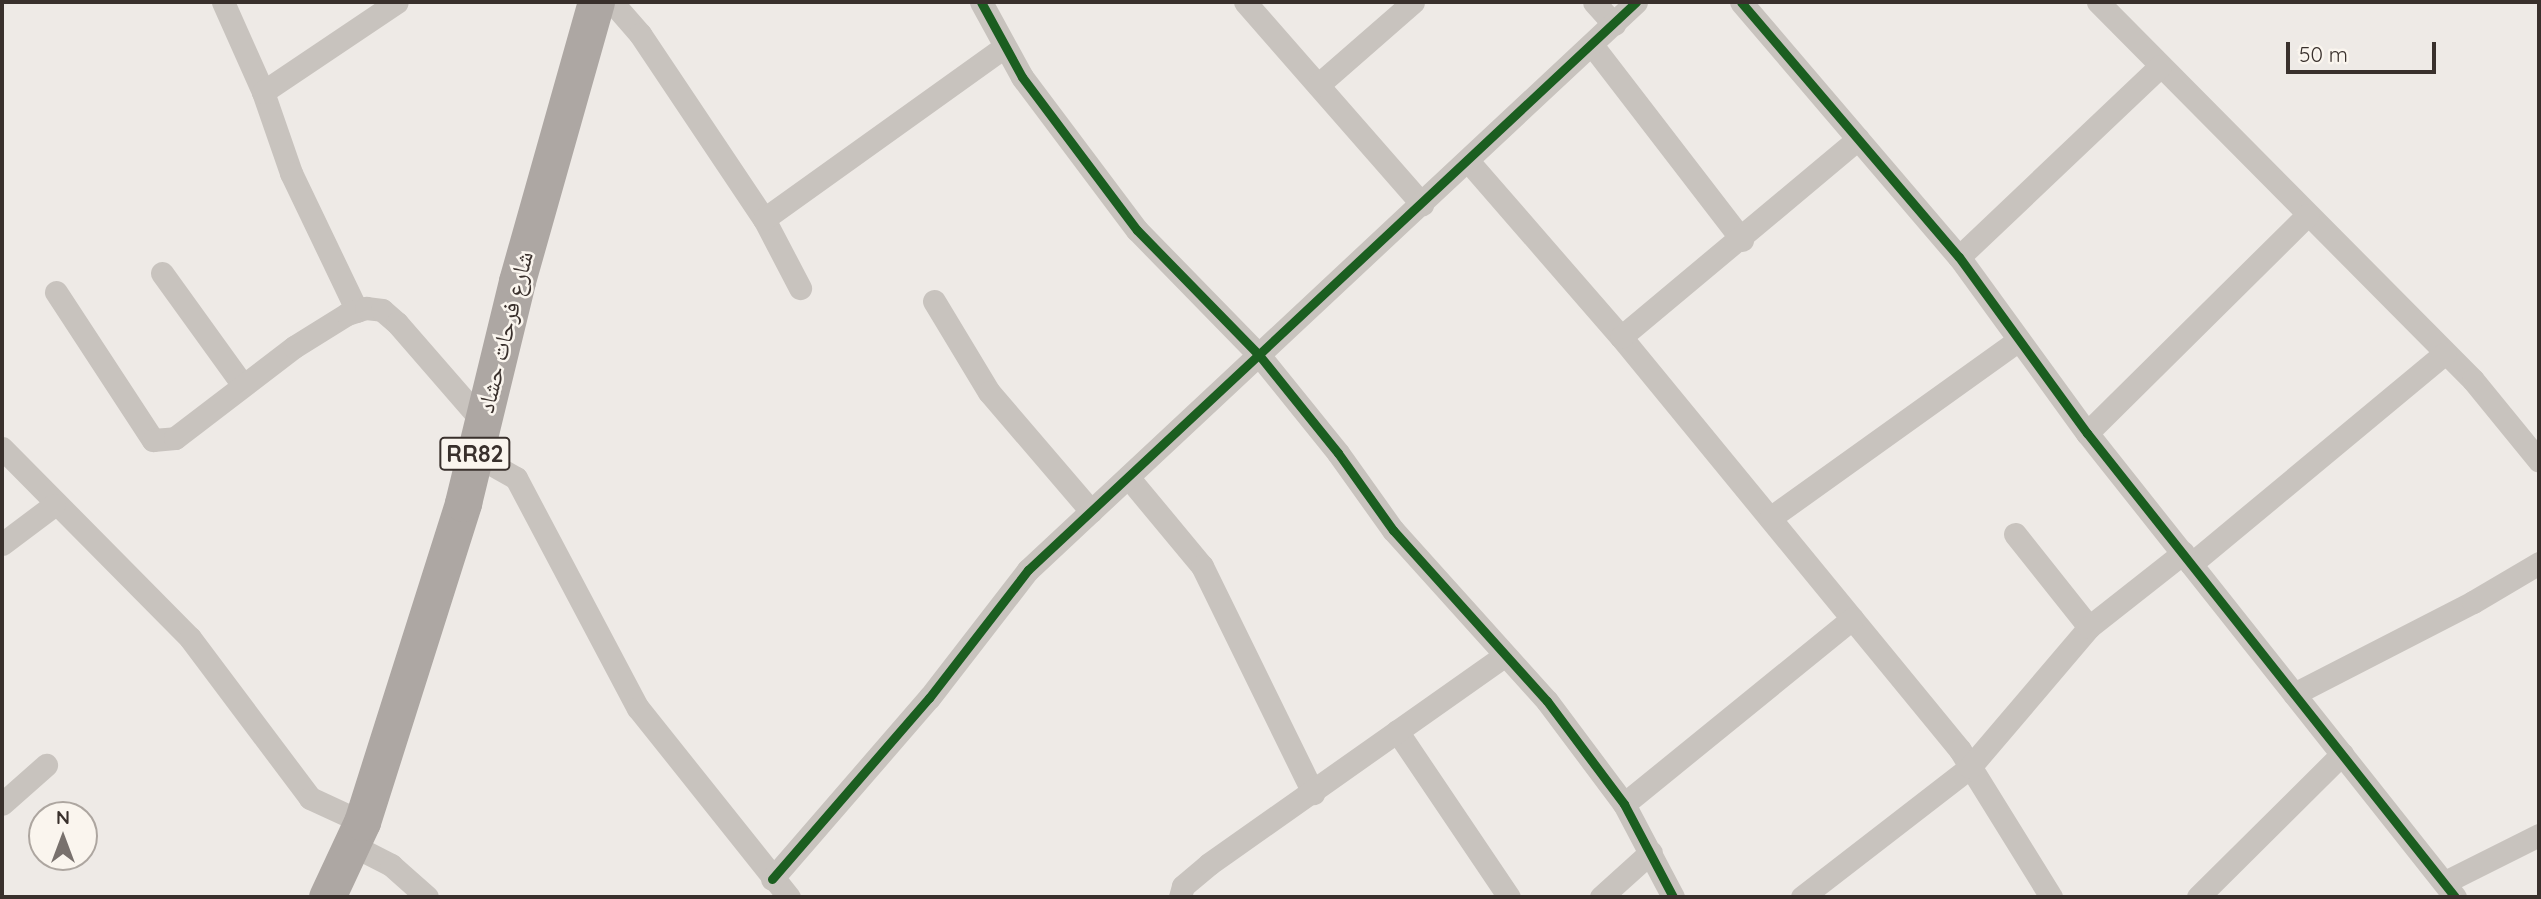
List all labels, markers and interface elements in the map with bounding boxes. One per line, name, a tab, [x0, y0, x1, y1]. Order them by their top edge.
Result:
scale bar	[2289, 28, 2440, 72]
text: 50 m	[2299, 41, 2348, 67]
street label: شارع فرحات حشاد	[471, 248, 539, 416]
road number: RR82	[438, 435, 512, 474]
north arrow	[28, 801, 98, 871]
text: N	[56, 805, 70, 829]

